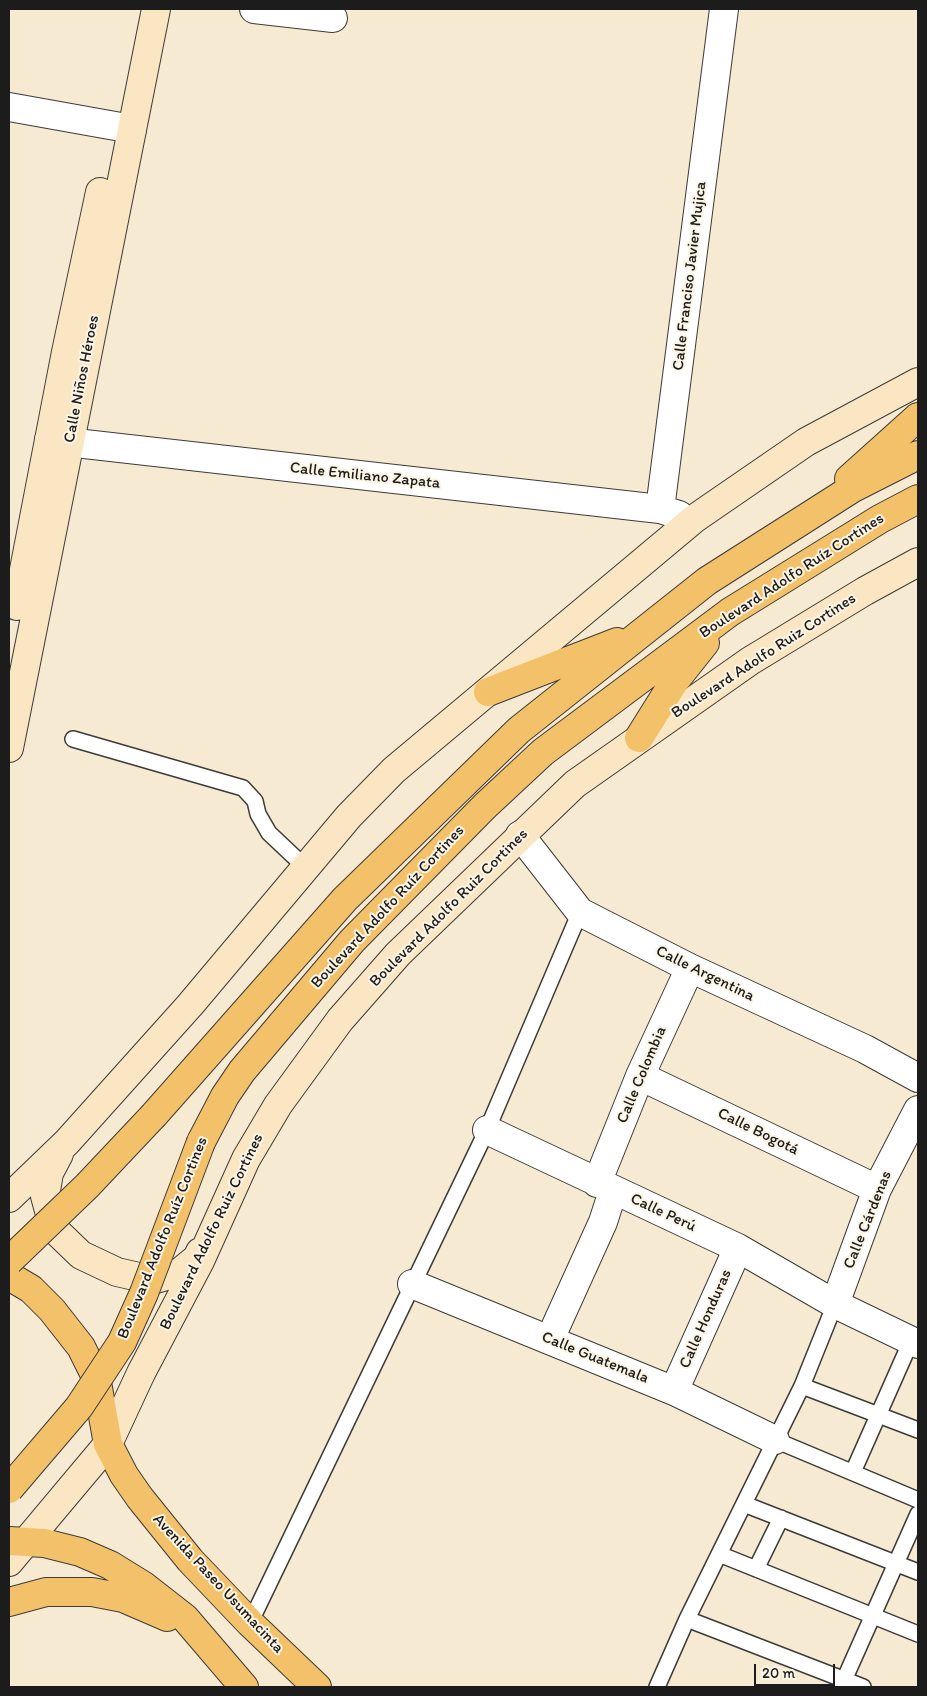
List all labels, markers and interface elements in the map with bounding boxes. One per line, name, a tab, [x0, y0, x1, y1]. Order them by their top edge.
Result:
street label: Calle Franciso Javier Mujica	[669, 180, 711, 372]
street label: Calle Niños Héroes	[60, 314, 104, 444]
street label: Calle Emiliano Zapata	[289, 459, 441, 493]
street label: Boulevard Adolfo Ruíz Cortines	[696, 509, 888, 643]
street label: Boulevard Adolfo Ruiz Cortines	[668, 589, 860, 723]
street label: Boulevard Adolfo Ruíz Cortines	[307, 821, 469, 993]
street label: Boulevard Adolfo Ruiz Cortines	[366, 825, 532, 991]
street label: Calle Argentina	[653, 942, 757, 1006]
street label: Calle Colombia	[613, 1024, 671, 1126]
street label: Calle Bogotá	[714, 1104, 802, 1160]
street label: Boulevard Adolfo Ruiz Cortines	[156, 1131, 268, 1333]
street label: Boulevard Adolfo Ruíz Cortines	[114, 1134, 212, 1342]
street label: Calle Cárdenas	[840, 1168, 896, 1272]
street label: Calle Perú	[627, 1189, 699, 1237]
street label: Calle Honduras	[676, 1267, 736, 1371]
street label: Calle Guatemala	[539, 1328, 651, 1388]
street label: Avenida Paseo Usumacinta	[148, 1510, 288, 1658]
scale bar	[757, 1654, 838, 1686]
text: 20 m	[762, 1664, 795, 1682]

